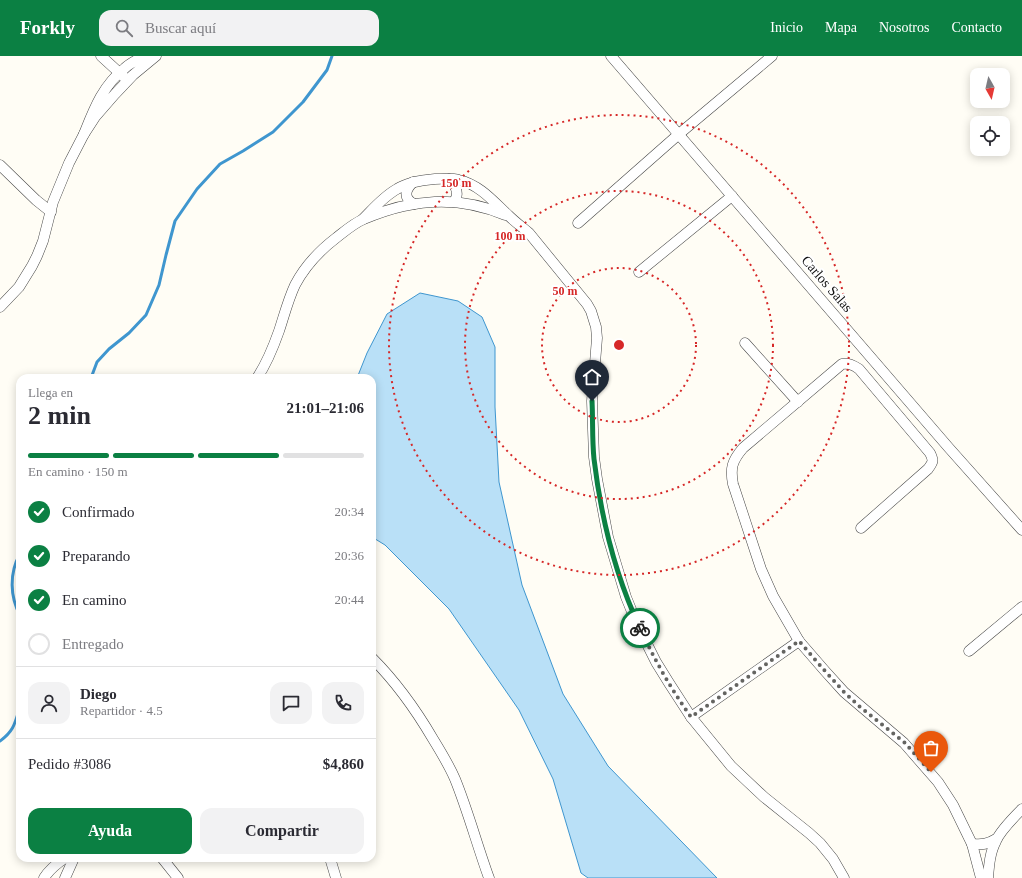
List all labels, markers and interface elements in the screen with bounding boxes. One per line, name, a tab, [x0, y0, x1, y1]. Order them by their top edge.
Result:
search box	[99, 10, 379, 46]
text: Forkly	[20, 17, 75, 38]
icon: search	[113, 17, 135, 39]
text: Buscar aquí	[145, 20, 216, 36]
text: Inicio	[770, 20, 803, 35]
text: Mapa	[825, 20, 857, 35]
text: Nosotros	[879, 20, 929, 35]
text: Contacto	[951, 20, 1002, 35]
north arrow	[970, 68, 1010, 108]
map controls	[970, 68, 1010, 156]
button: locate	[970, 116, 1010, 156]
text: 150 m	[441, 176, 472, 190]
text: 100 m	[495, 229, 526, 243]
street label: Carlos Salas	[799, 253, 855, 315]
text: 50 m	[553, 284, 578, 298]
centre of rings	[612, 338, 626, 352]
pin	[575, 360, 609, 401]
icon: home	[581, 366, 603, 388]
text: Llega en	[28, 385, 73, 400]
text: 21:01–21:06	[287, 400, 364, 416]
text: 2 min	[28, 401, 91, 430]
text: En camino · 150 m	[28, 464, 128, 479]
icon: check	[28, 501, 50, 523]
text: Confirmado	[62, 504, 135, 520]
text: 20:34	[334, 504, 364, 519]
icon: check	[28, 545, 50, 567]
text: Preparando	[62, 548, 130, 564]
text: 20:36	[334, 548, 364, 563]
icon: check	[28, 589, 50, 611]
text: En camino	[62, 592, 127, 608]
text: 20:44	[334, 592, 364, 607]
courier	[620, 608, 660, 648]
icon: bike	[629, 617, 651, 639]
text: Entregado	[62, 636, 124, 652]
button: person	[28, 682, 70, 724]
button: chat	[270, 682, 312, 724]
button: phone	[322, 682, 364, 724]
text: Diego	[80, 686, 117, 702]
text: Repartidor · 4.5	[80, 703, 163, 718]
pin	[914, 731, 948, 772]
icon: bag	[920, 737, 942, 759]
text: Pedido #3086	[28, 756, 111, 772]
text: $4,860	[323, 756, 364, 772]
button: Ayuda	[28, 808, 192, 854]
button: Compartir	[200, 808, 364, 854]

